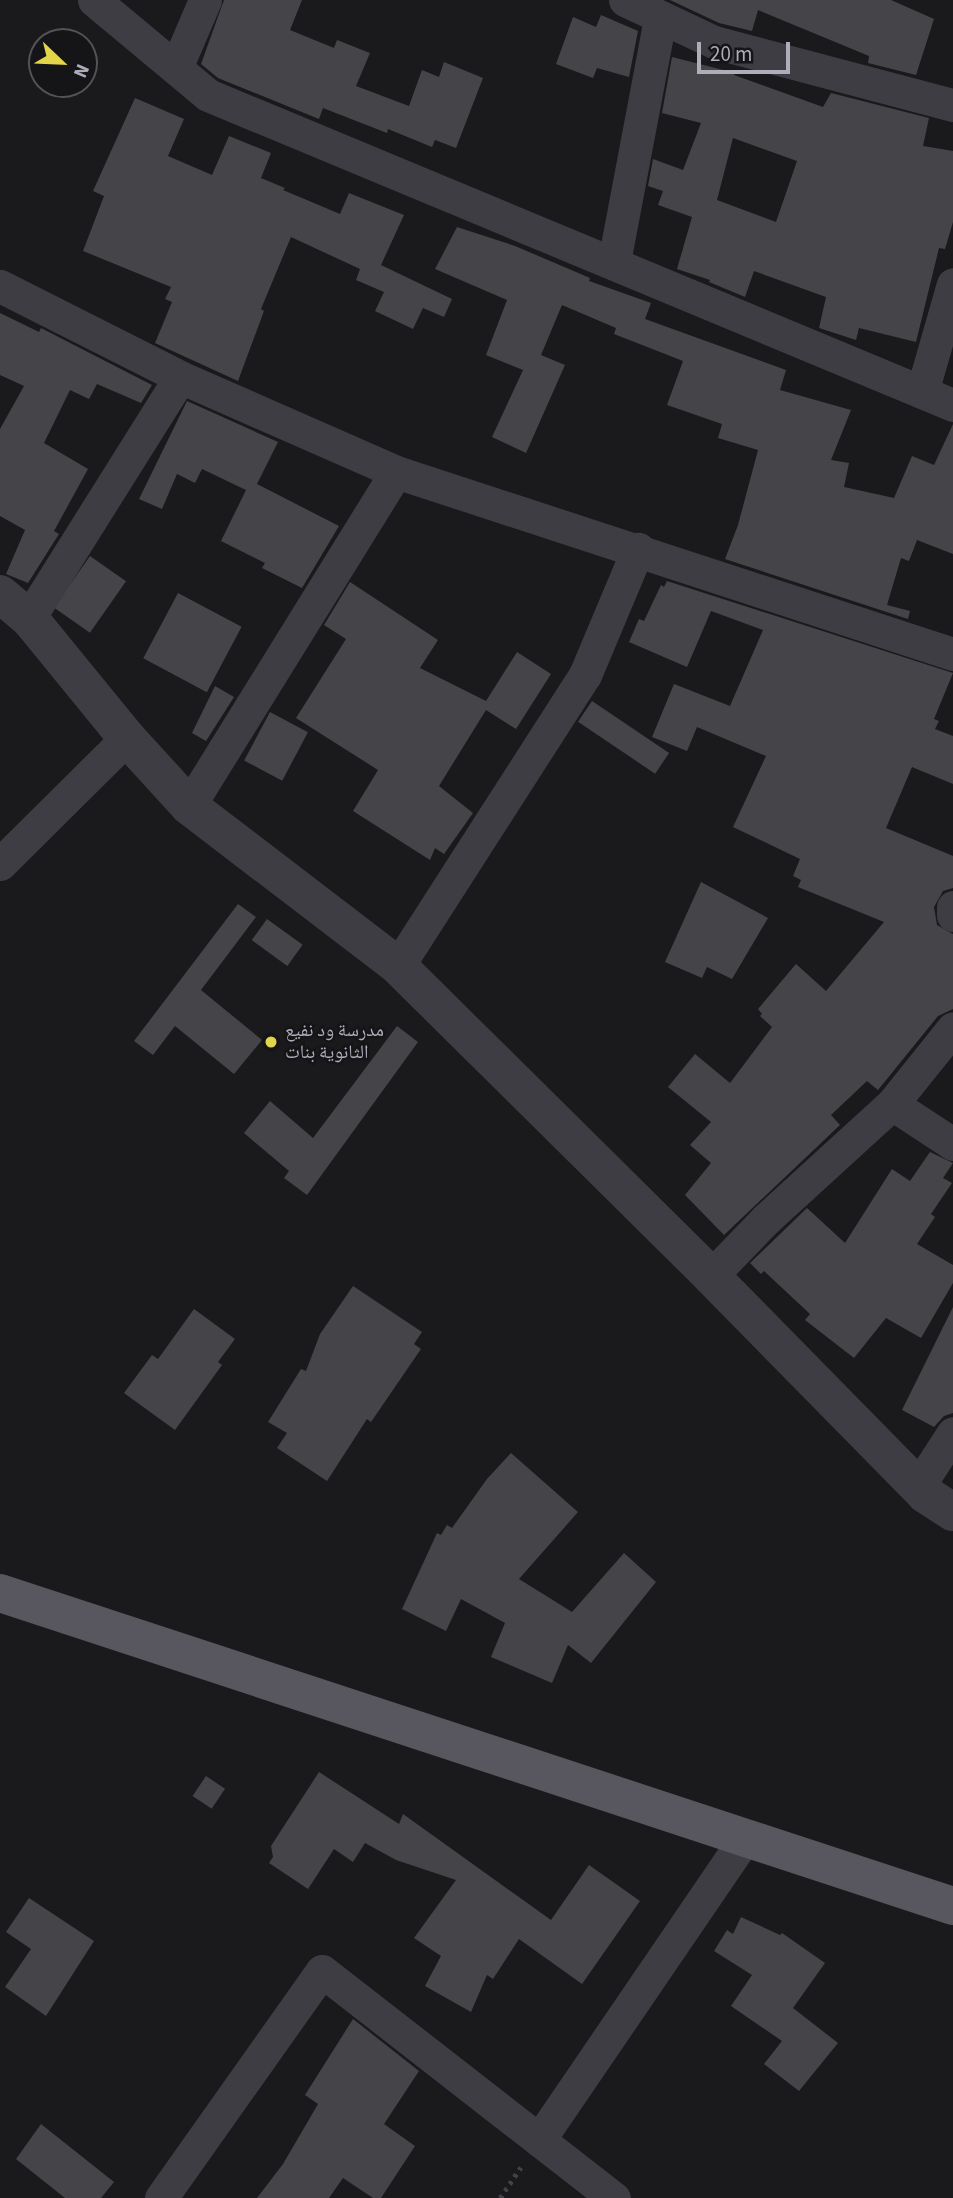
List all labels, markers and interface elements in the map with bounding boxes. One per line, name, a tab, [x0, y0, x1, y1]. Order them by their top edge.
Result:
north arrow	[28, 28, 98, 98]
scale bar	[701, 28, 794, 72]
text: 20 m	[710, 39, 752, 69]
text: N	[66, 60, 96, 82]
place label: مدرسة ود نفيع الثانوية بنات	[285, 1020, 384, 1064]
marker: مدرسة ود نفيع الثانوية بنات	[263, 1034, 279, 1050]

